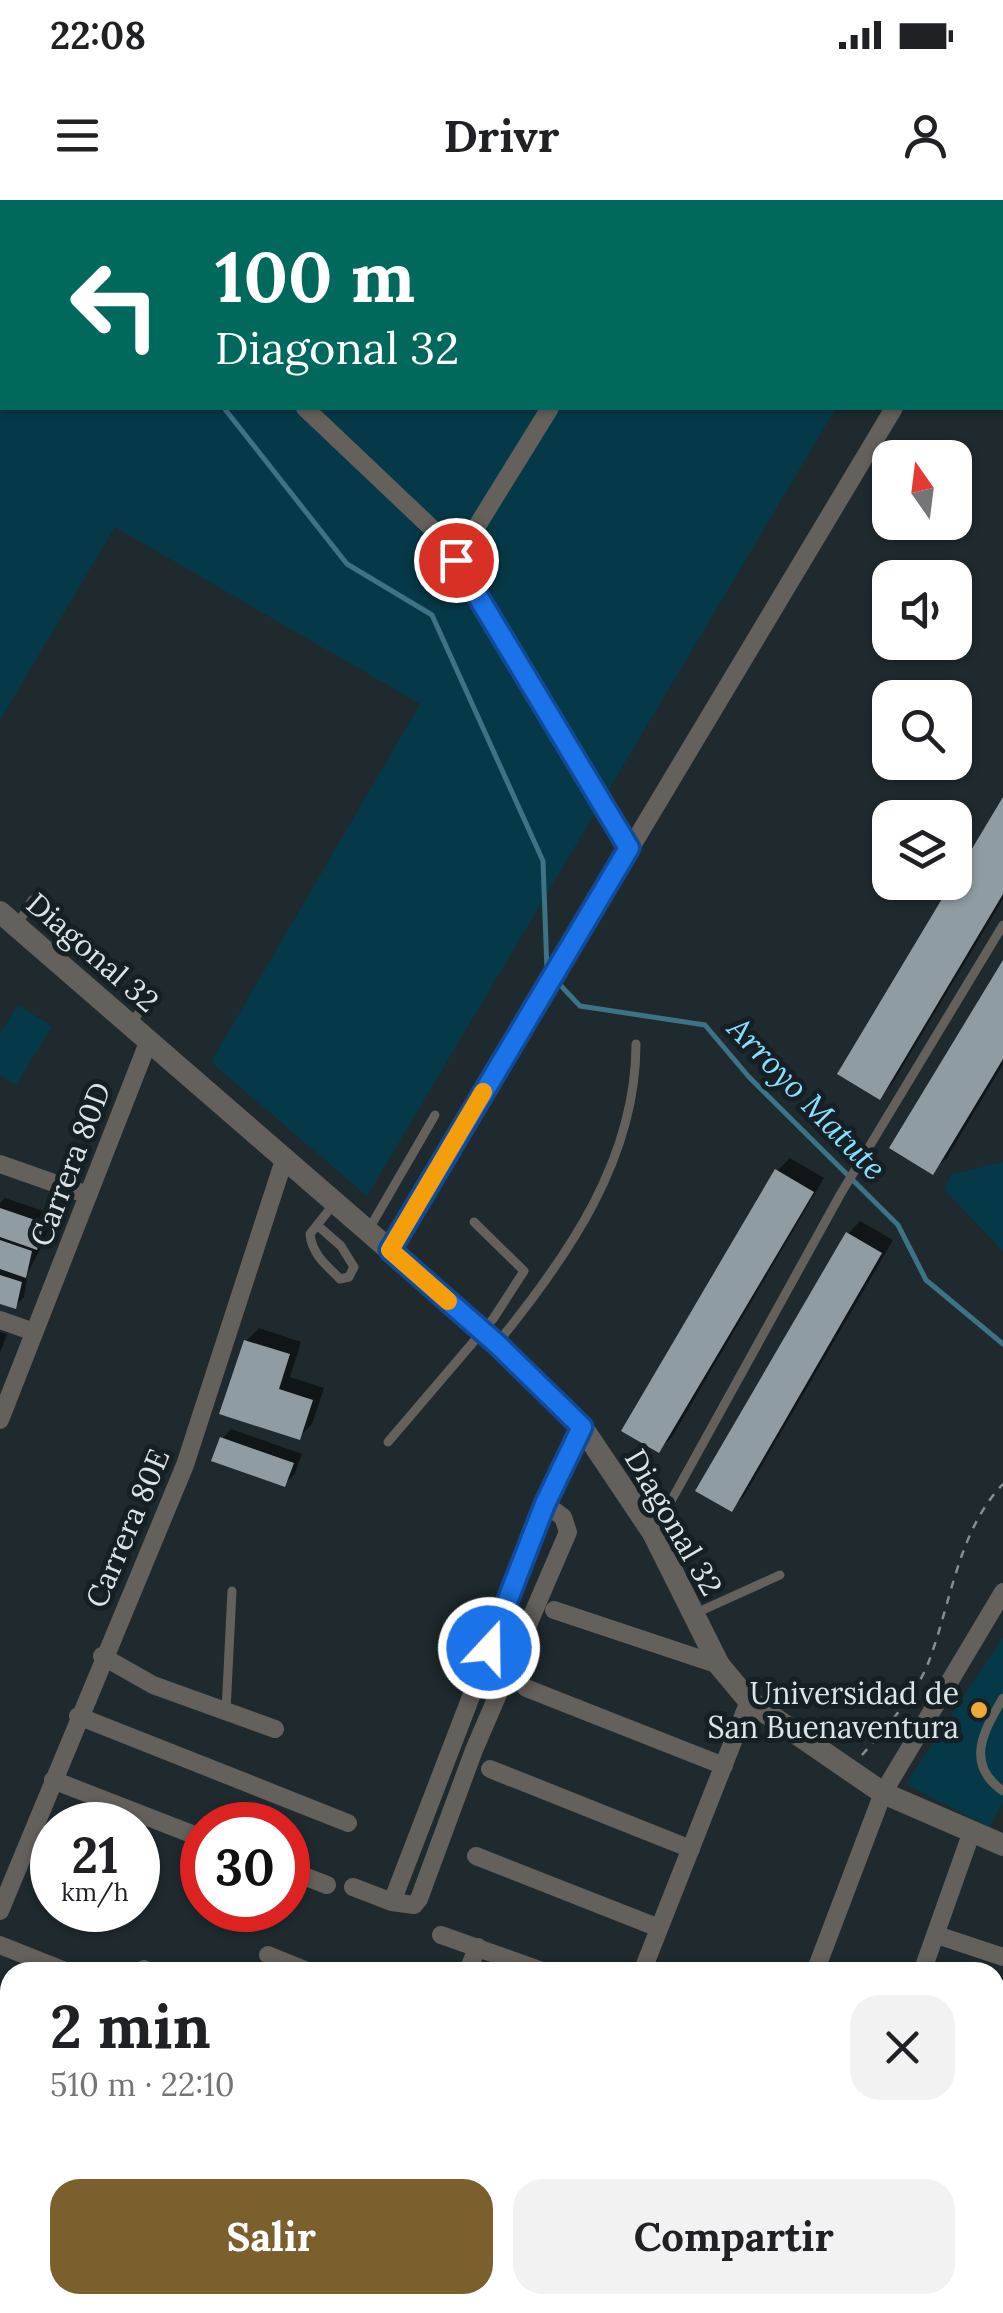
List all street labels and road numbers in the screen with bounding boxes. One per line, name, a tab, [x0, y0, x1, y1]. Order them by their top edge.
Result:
street label: Diagonal 32	[18, 884, 167, 1021]
street label: Carrera 80D	[21, 1077, 119, 1251]
street label: Diagonal 32	[616, 1442, 731, 1602]
street label: Carrera 80E	[77, 1443, 177, 1613]

